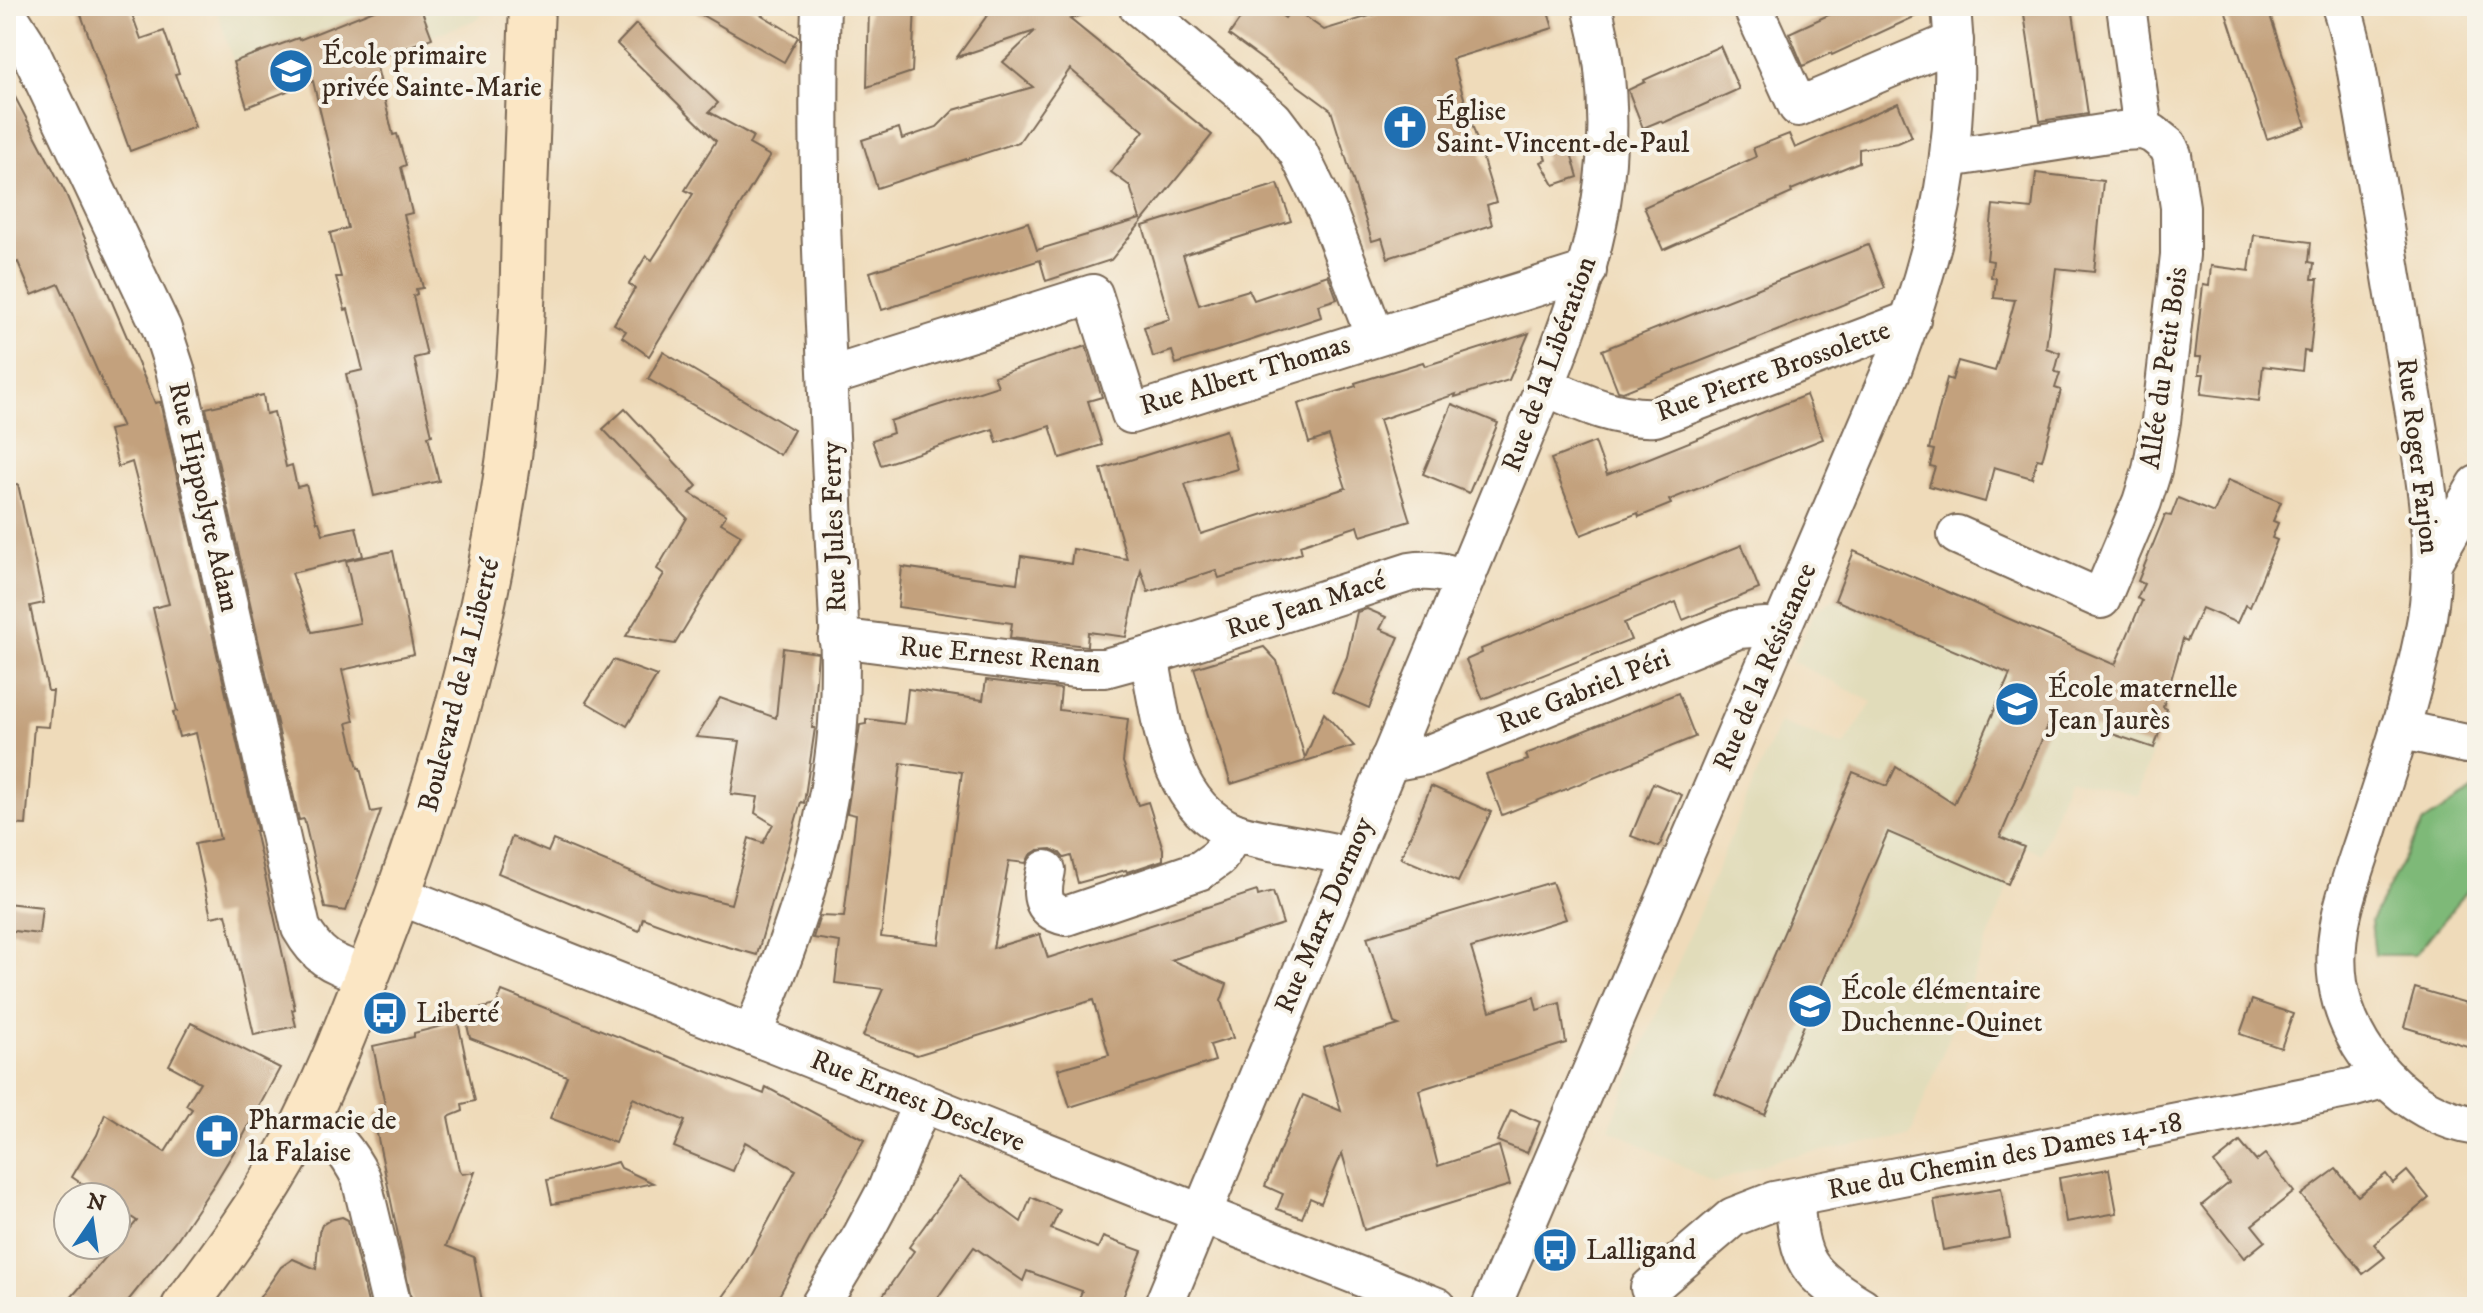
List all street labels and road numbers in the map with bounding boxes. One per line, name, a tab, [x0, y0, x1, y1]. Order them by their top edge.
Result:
street label: Rue de la Libération	[1494, 251, 1604, 476]
street label: Allée du Petit Bois	[2132, 265, 2196, 471]
street label: Rue Pierre Brossolette	[1651, 312, 1895, 430]
street label: Rue Albert Thomas	[1136, 326, 1354, 424]
street label: Rue Roger Farjon	[2389, 356, 2447, 556]
street label: Rue Hippolyte Adam	[161, 379, 247, 615]
street label: Rue Jules Ferry	[813, 440, 854, 613]
street label: Boulevard de la Liberté	[411, 554, 508, 815]
street label: Rue de la Résistance	[1705, 558, 1825, 776]
street label: Rue Jean Macé	[1222, 563, 1391, 647]
street label: Rue Ernest Renan	[898, 629, 1102, 681]
street label: Rue Gabriel Péri	[1493, 641, 1675, 741]
street label: Rue Marx Dormoy	[1267, 811, 1381, 1019]
street label: Rue Ernest Descleve	[806, 1042, 1030, 1160]
street label: Rue du Chemin des Dames 14-18	[1825, 1104, 2185, 1208]

